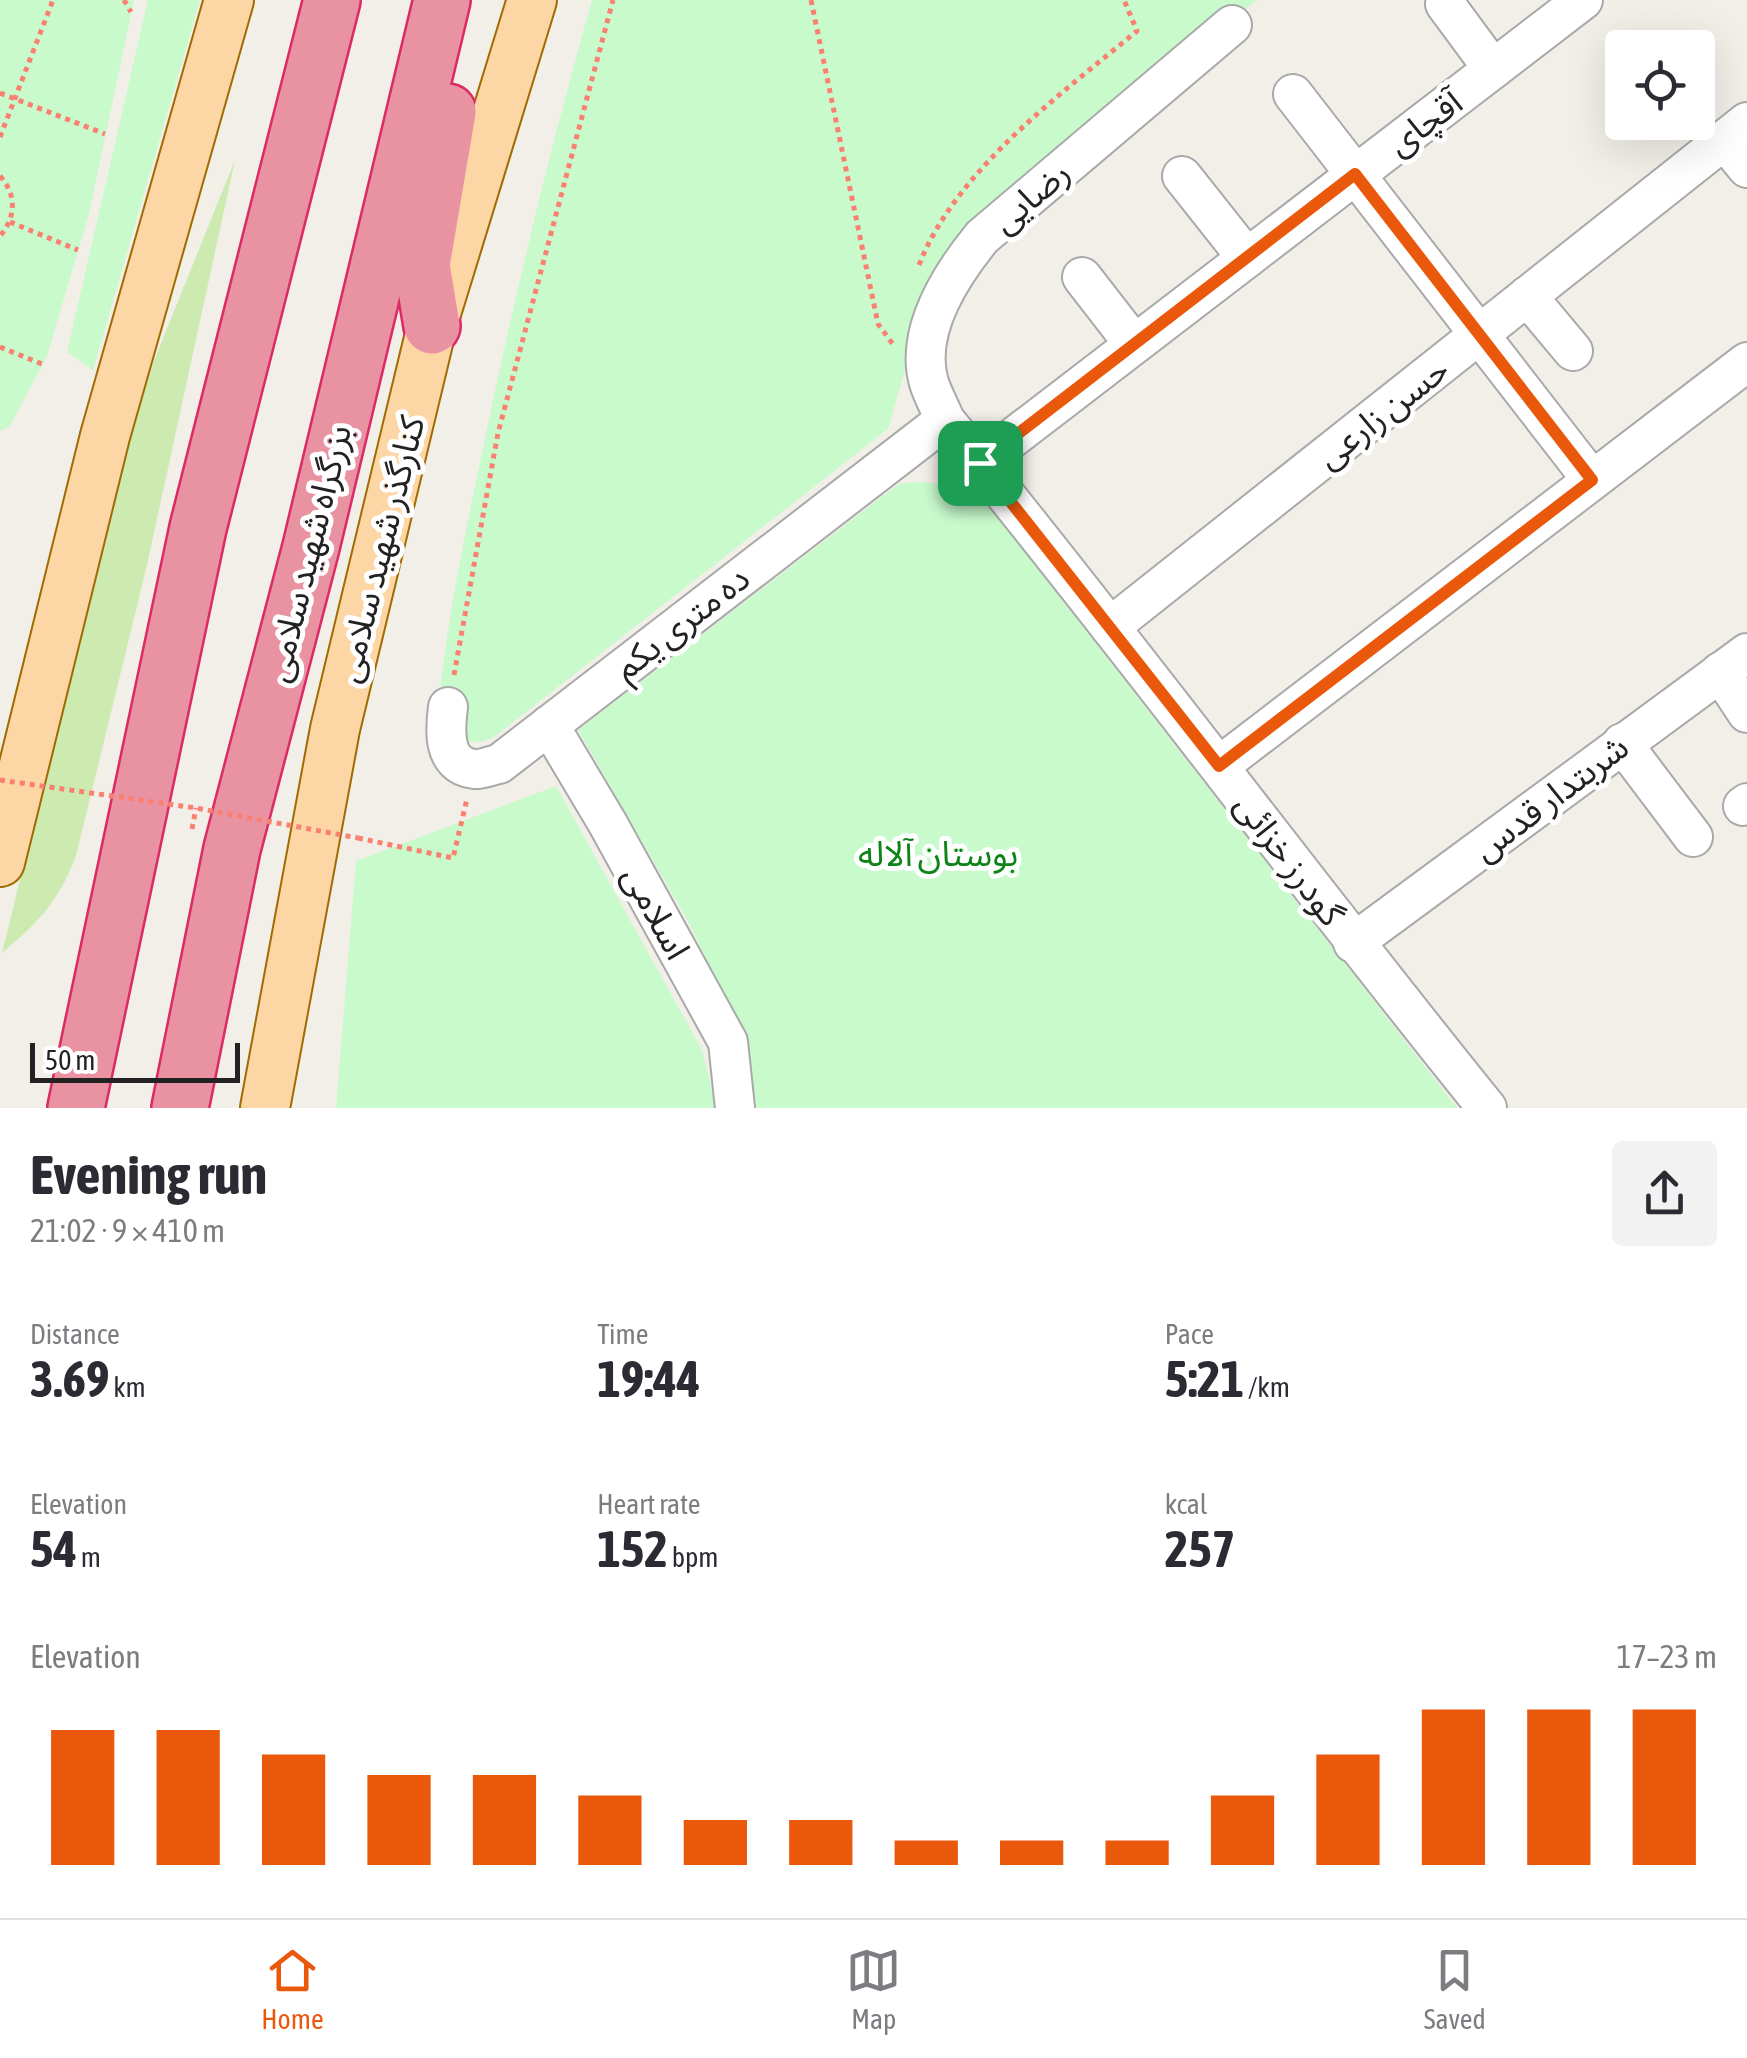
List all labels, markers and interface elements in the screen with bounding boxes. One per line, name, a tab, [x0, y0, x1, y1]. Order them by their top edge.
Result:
map controls	[1605, 30, 1715, 140]
button: locate	[1605, 30, 1715, 140]
street label: آقچای	[1379, 80, 1472, 165]
street label: رضایی	[983, 151, 1078, 242]
street label: حسن زارعی	[1308, 348, 1457, 477]
street label: کنارگذر شهید سلامی	[327, 411, 433, 687]
street label: بزرگراه شهید سلامی	[256, 420, 360, 686]
pin	[938, 421, 1023, 506]
icon: arrive	[953, 436, 1008, 491]
street label: ده متری یکم	[606, 557, 761, 693]
street label: شربتدار قدس	[1465, 726, 1637, 870]
street label: گودرز خزائی	[1226, 785, 1353, 935]
park label: بوستان آلاله	[858, 833, 1018, 874]
street label: اسلامی	[614, 858, 699, 966]
scale bar	[30, 1038, 240, 1082]
text: 50 m	[45, 1044, 95, 1076]
button: share	[1612, 1141, 1717, 1246]
text: Evening run	[30, 1143, 267, 1206]
text: 21:02 · 9 × 410 m	[30, 1212, 225, 1249]
text: Distance	[30, 1318, 120, 1350]
text: Time	[597, 1318, 648, 1350]
text: Pace	[1165, 1318, 1214, 1350]
text: 3.69	[30, 1350, 109, 1408]
text: 19:44	[597, 1350, 700, 1408]
text: 5:21	[1165, 1350, 1244, 1408]
text: km	[109, 1371, 146, 1403]
text: /km	[1244, 1371, 1290, 1403]
text: Elevation	[30, 1488, 127, 1520]
text: Heart rate	[597, 1488, 700, 1520]
text: kcal	[1165, 1488, 1207, 1520]
text: 54	[30, 1520, 77, 1578]
text: 152	[597, 1520, 668, 1578]
text: 257	[1165, 1520, 1235, 1578]
text: m	[77, 1541, 101, 1573]
text: bpm	[668, 1541, 718, 1573]
text: Elevation	[30, 1638, 141, 1675]
text: 17–23 m	[1617, 1638, 1717, 1675]
tab: Home	[261, 1943, 324, 2035]
tab: Map	[846, 1943, 901, 2035]
tab: Saved	[1424, 1943, 1486, 2035]

